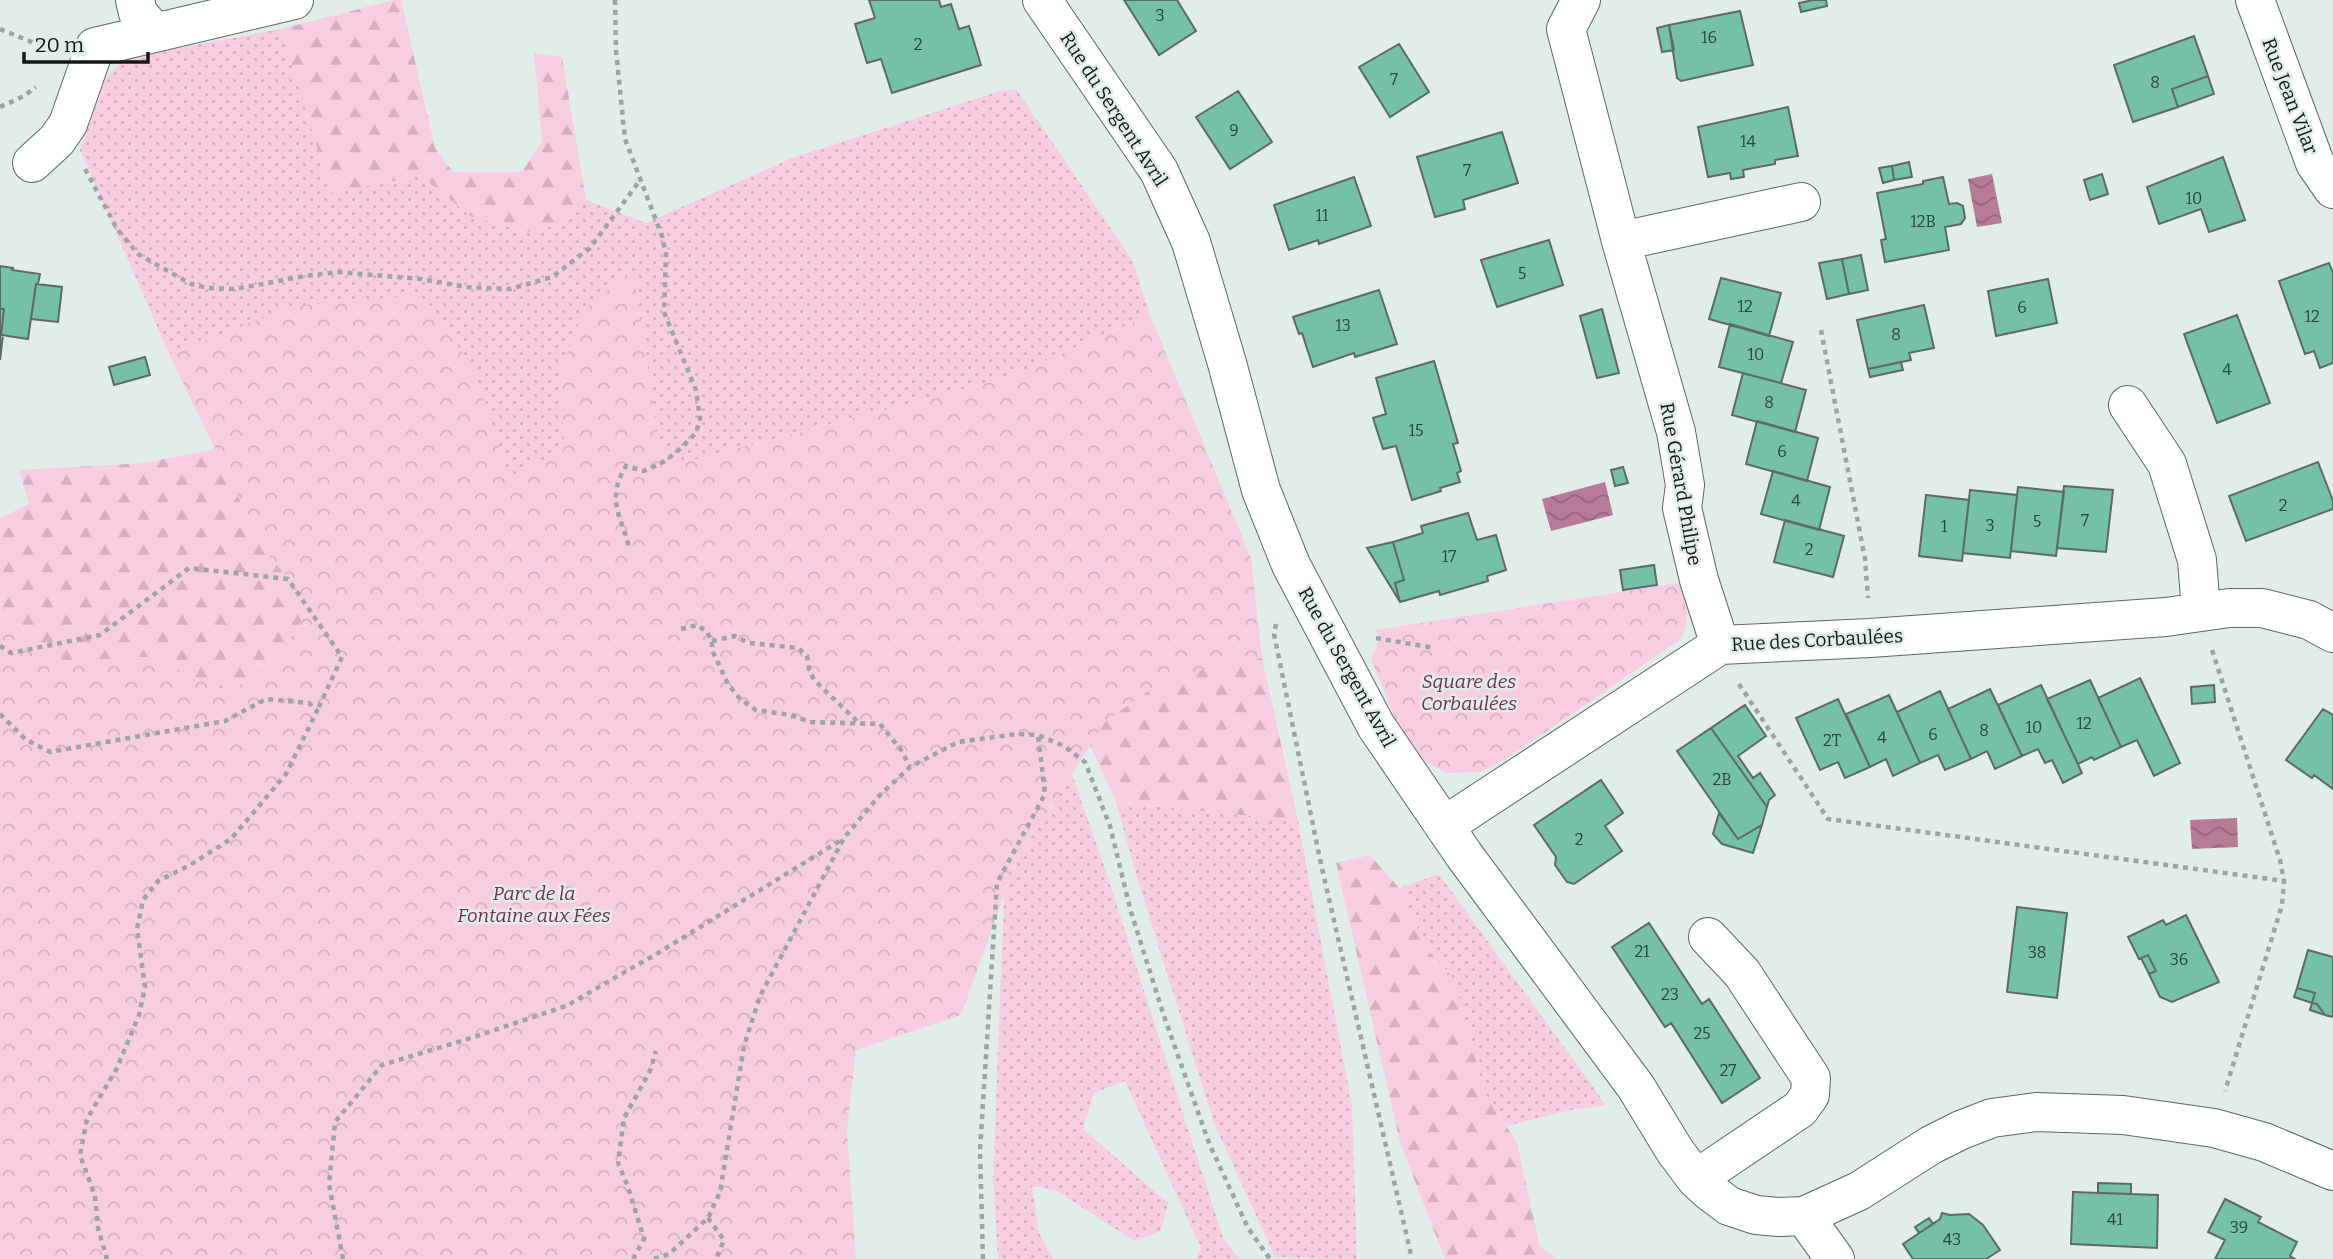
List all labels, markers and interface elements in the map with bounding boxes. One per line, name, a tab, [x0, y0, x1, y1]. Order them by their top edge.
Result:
house number: 3	[1155, 6, 1165, 25]
scale bar	[24, 21, 149, 65]
street label: Rue du Sergent Avril	[1055, 27, 1173, 191]
house number: 16	[1701, 28, 1717, 47]
text: 20 m	[35, 32, 84, 58]
house number: 2	[914, 35, 922, 54]
street label: Rue Jean Vilar	[2257, 35, 2323, 158]
house number: 7	[1390, 70, 1398, 89]
house number: 8	[2150, 73, 2160, 92]
house number: 9	[1229, 121, 1239, 140]
house number: 14	[1740, 132, 1757, 151]
house number: 7	[1463, 161, 1471, 180]
house number: 10	[2186, 189, 2202, 208]
house number: 11	[1316, 206, 1329, 225]
house number: 12B	[1910, 212, 1936, 231]
house number: 5	[1518, 264, 1526, 283]
house number: 12	[1737, 297, 1753, 316]
house number: 6	[2017, 298, 2027, 317]
house number: 12	[2304, 307, 2320, 326]
house number: 13	[1335, 316, 1351, 335]
house number: 8	[1891, 325, 1901, 344]
house number: 10	[1748, 345, 1764, 364]
house number: 4	[2222, 360, 2232, 379]
house number: 8	[1764, 393, 1774, 412]
street label: Rue Gérard Philipe	[1655, 401, 1707, 567]
house number: 15	[1408, 421, 1424, 440]
house number: 6	[1777, 442, 1787, 461]
house number: 4	[1791, 491, 1801, 510]
house number: 2	[2279, 496, 2287, 515]
house number: 7	[2081, 511, 2089, 530]
house number: 5	[2033, 512, 2041, 531]
house number: 3	[1985, 516, 1995, 535]
house number: 1	[1941, 517, 1948, 536]
house number: 2	[1805, 540, 1813, 559]
house number: 17	[1442, 547, 1456, 566]
street label: Rue du Sergent Avril	[1293, 583, 1401, 751]
street label: Rue des Corbaulées	[1731, 624, 1903, 656]
park label: Square des Corbaulées	[1421, 670, 1517, 715]
house number: 12	[2076, 714, 2092, 733]
house number: 10	[2026, 718, 2042, 737]
house number: 8	[1979, 721, 1989, 740]
house number: 6	[1928, 725, 1938, 744]
house number: 4	[1877, 728, 1887, 747]
house number: 2T	[1823, 731, 1841, 750]
house number: 2B	[1712, 770, 1732, 789]
house number: 2	[1575, 830, 1583, 849]
park label: Parc de la Fontaine aux Fées	[457, 882, 611, 927]
house number: 21	[1634, 942, 1650, 961]
house number: 38	[2028, 943, 2046, 962]
house number: 36	[2170, 950, 2188, 969]
house number: 23	[1661, 985, 1679, 1004]
house number: 25	[1693, 1024, 1711, 1043]
house number: 27	[1720, 1061, 1736, 1080]
house number: 41	[2107, 1210, 2123, 1229]
house number: 39	[2230, 1218, 2248, 1237]
house number: 43	[1943, 1230, 1961, 1249]

